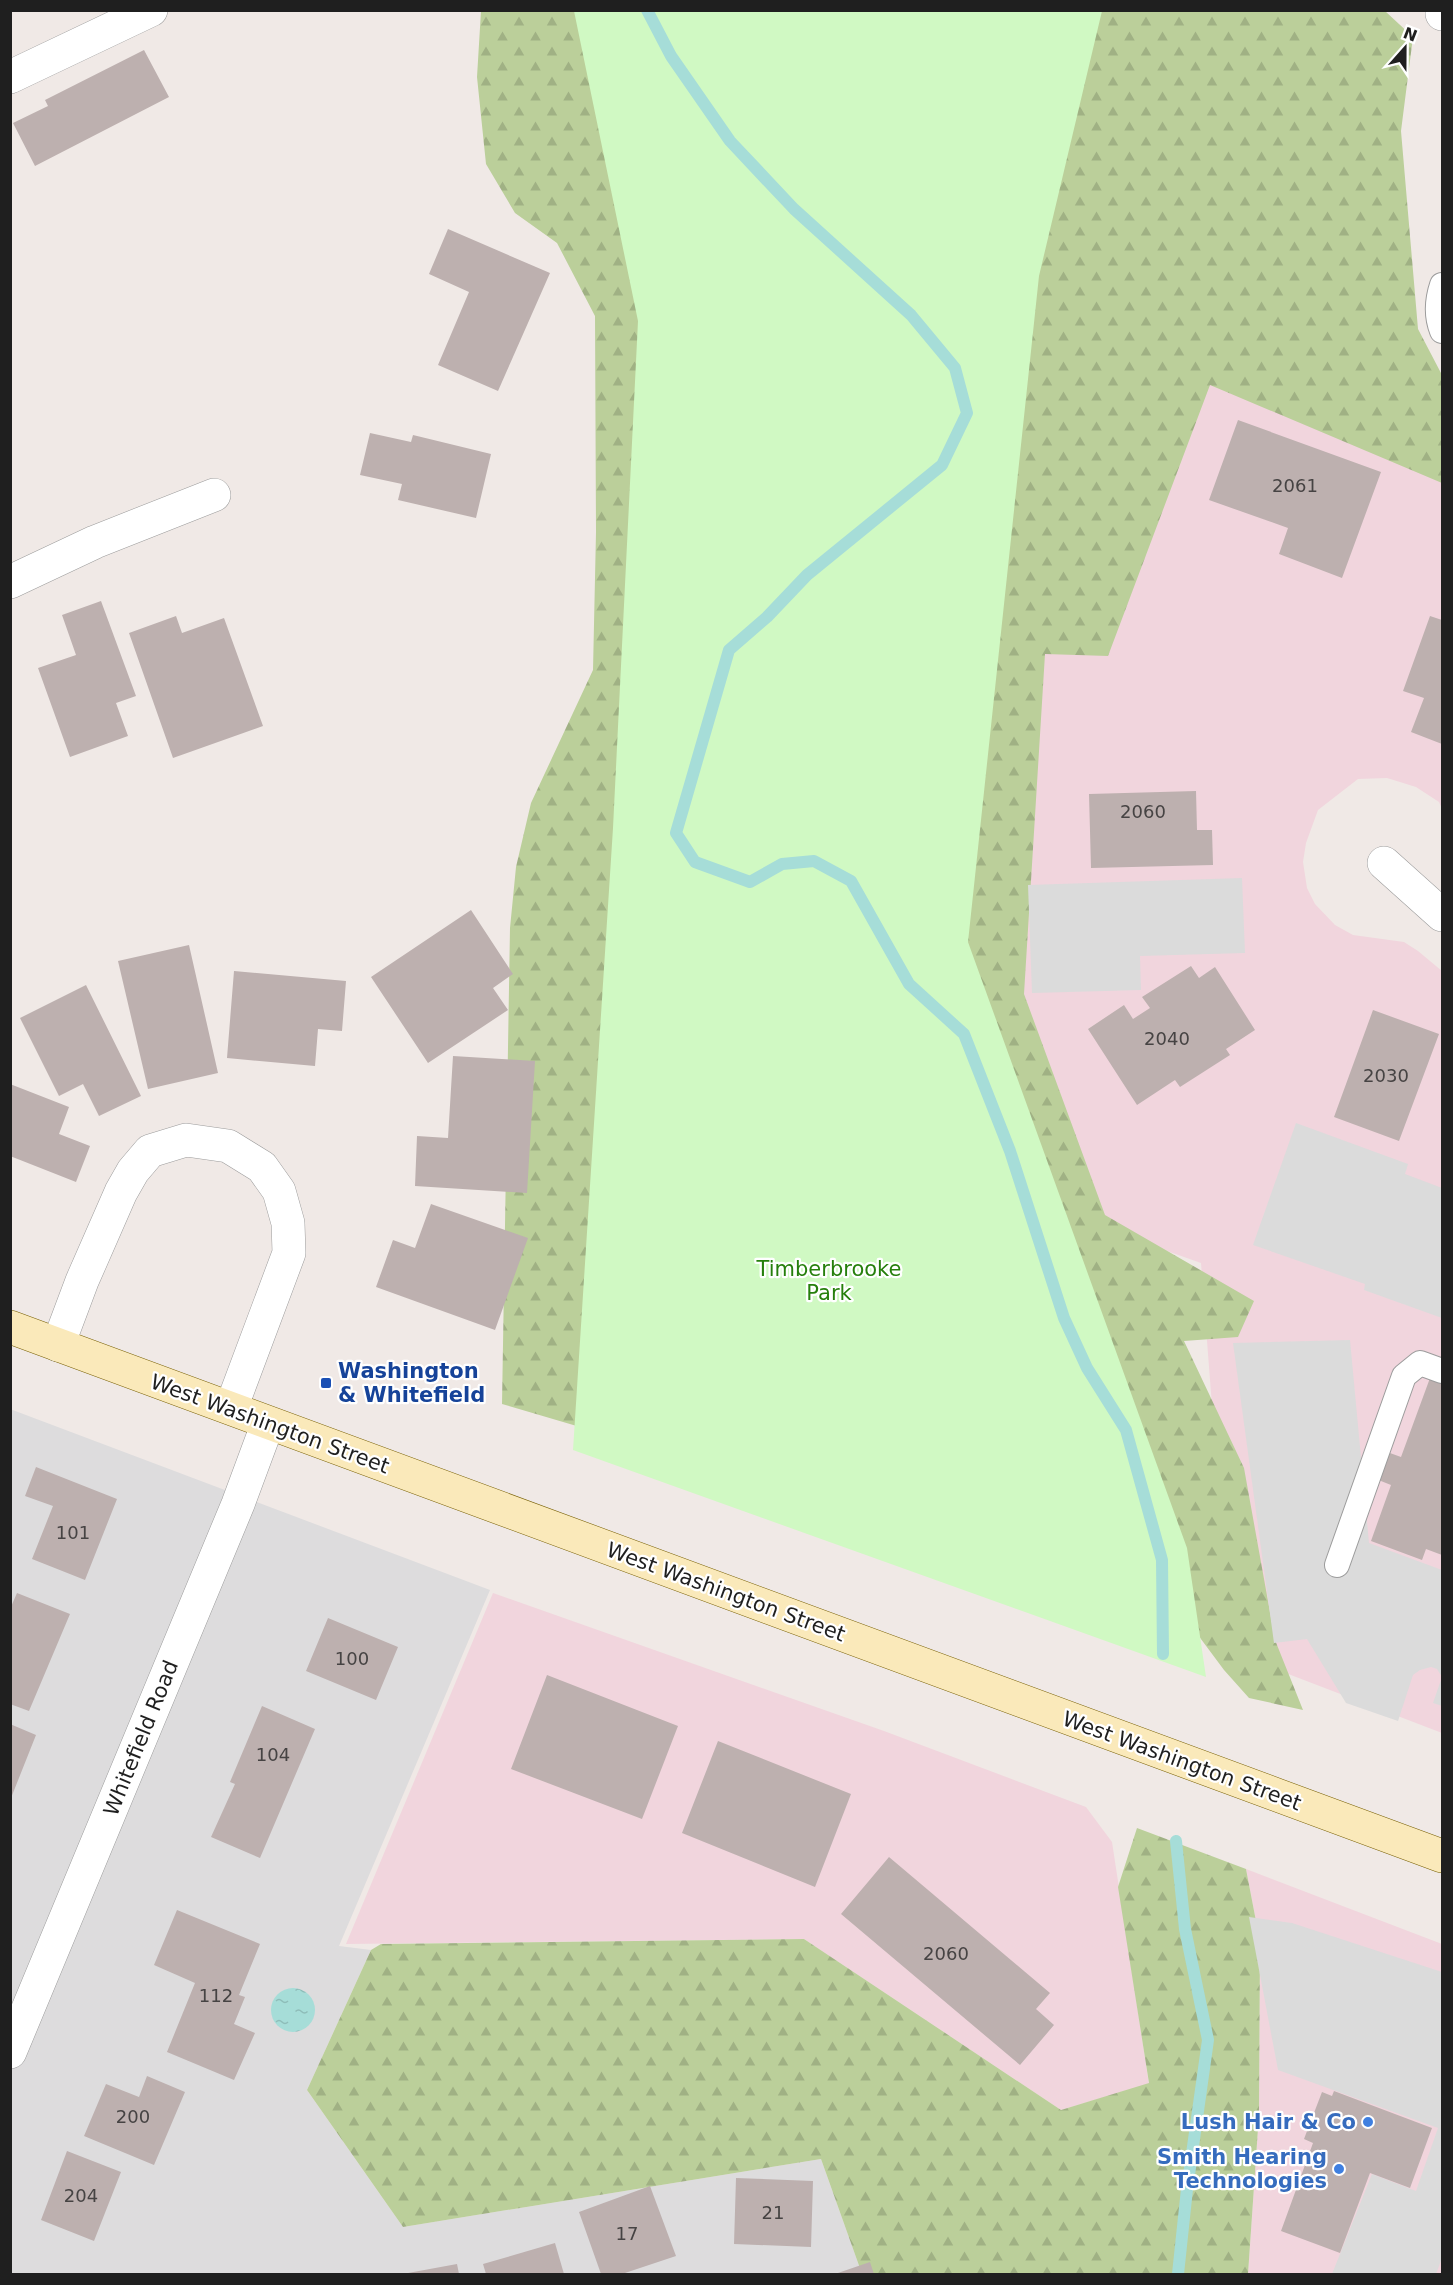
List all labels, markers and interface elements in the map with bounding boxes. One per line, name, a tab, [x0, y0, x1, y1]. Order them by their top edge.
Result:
north arrow	[1375, 18, 1435, 78]
text: N	[1401, 23, 1420, 46]
house number: 2061	[1272, 475, 1318, 496]
house number: 2060	[1120, 801, 1166, 822]
house number: 2040	[1144, 1028, 1190, 1049]
house number: 2030	[1363, 1065, 1409, 1086]
park label: Timberbrooke Park	[756, 1257, 901, 1305]
place label: Washington & Whitefield	[338, 1359, 485, 1407]
street label: West Washington Street	[147, 1370, 393, 1478]
marker: Washington & Whitefield	[319, 1376, 333, 1390]
house number: 101	[56, 1522, 90, 1543]
street label: West Washington Street	[603, 1538, 849, 1646]
house number: 100	[335, 1648, 369, 1669]
street label: Whitefield Road	[99, 1657, 183, 1819]
street label: West Washington Street	[1059, 1707, 1305, 1815]
house number: 104	[256, 1744, 290, 1765]
house number: 2060	[923, 1943, 969, 1964]
house number: 112	[199, 1985, 233, 2006]
house number: 200	[116, 2106, 150, 2127]
place label: Lush Hair & Co	[1181, 2110, 1356, 2134]
marker: Lush Hair & Co	[1361, 2115, 1375, 2129]
place label: Smith Hearing Technologies	[1157, 2145, 1327, 2193]
marker: Smith Hearing Technologies	[1332, 2162, 1346, 2176]
house number: 204	[64, 2185, 98, 2206]
house number: 21	[762, 2202, 784, 2223]
house number: 17	[616, 2223, 638, 2244]

